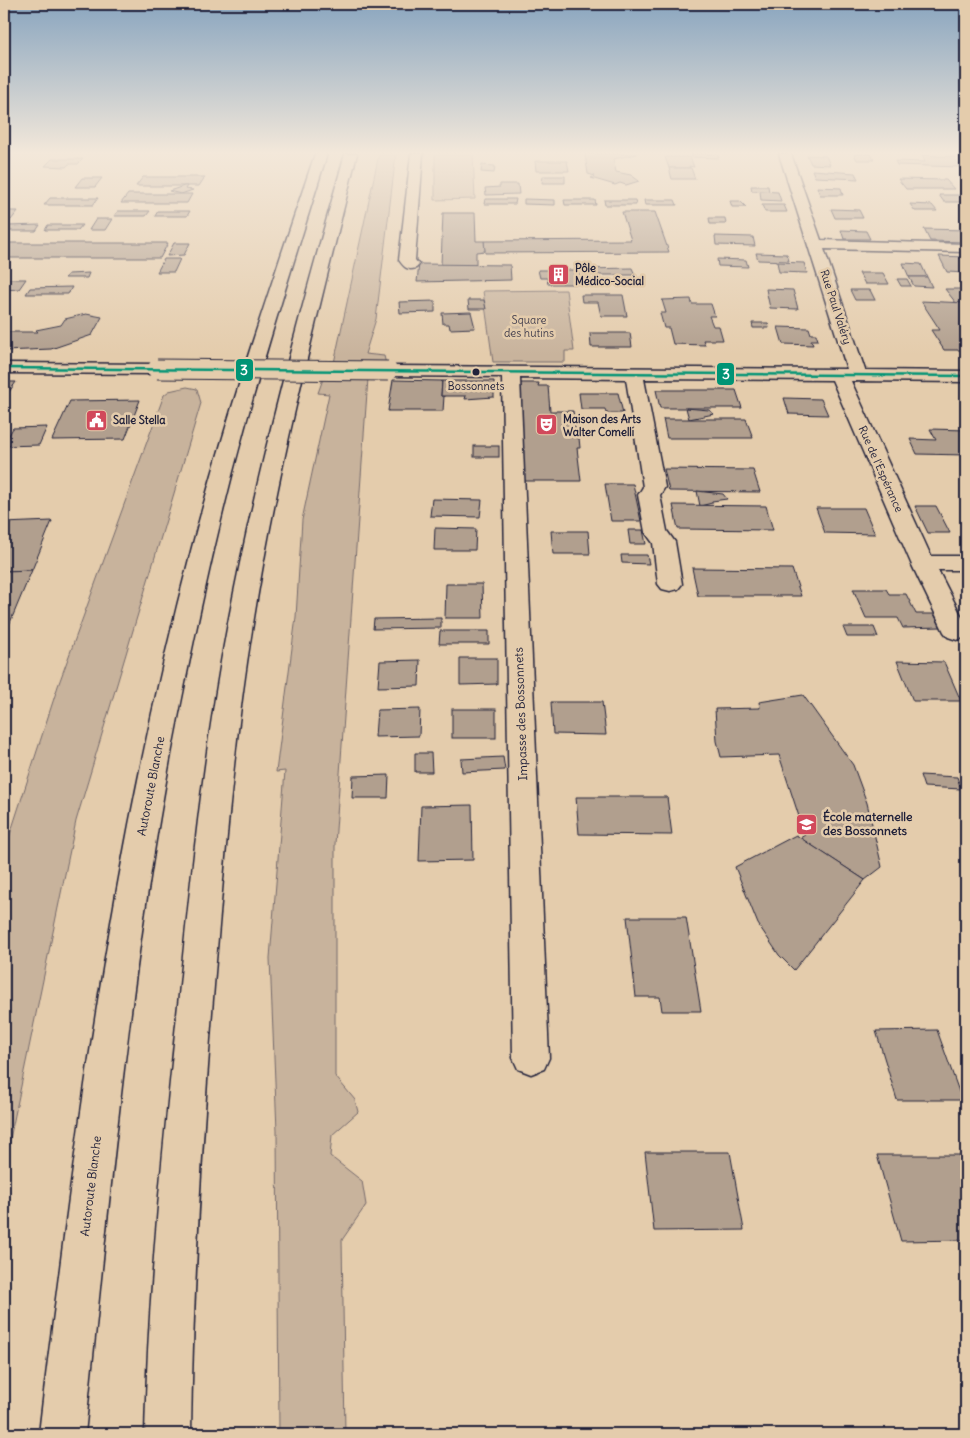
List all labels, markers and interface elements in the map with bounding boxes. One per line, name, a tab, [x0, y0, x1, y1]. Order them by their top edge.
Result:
place label: Pôle Médico-Social	[575, 261, 644, 288]
building icon: Pôle Médico-Social	[547, 262, 571, 286]
street label: Rue Paul Valéry	[817, 268, 855, 346]
park label: Square des hutins	[504, 313, 554, 340]
line badge: 3	[235, 358, 254, 382]
text: 3	[240, 361, 248, 379]
line badge: 3	[716, 362, 735, 386]
text: 3	[722, 365, 730, 383]
marker: Bossonnets	[471, 367, 481, 377]
place label: Bossonnets	[448, 379, 504, 393]
public building icon: Salle Stella	[85, 408, 109, 432]
place label: Maison des Arts Walter Comelli	[563, 412, 641, 439]
place label: Salle Stella	[113, 413, 166, 427]
theatre icon: Maison des Arts Walter Comelli	[535, 413, 559, 437]
street label: Rue de l'Espérance	[856, 423, 906, 515]
street label: Impasse des Bossonnets	[511, 647, 530, 781]
street label: Autoroute Blanche	[133, 735, 168, 837]
place label: École maternelle des Bossonnets	[823, 809, 913, 838]
school or university icon: École maternelle des Bossonnets	[795, 812, 819, 836]
street label: Autoroute Blanche	[77, 1135, 104, 1237]

